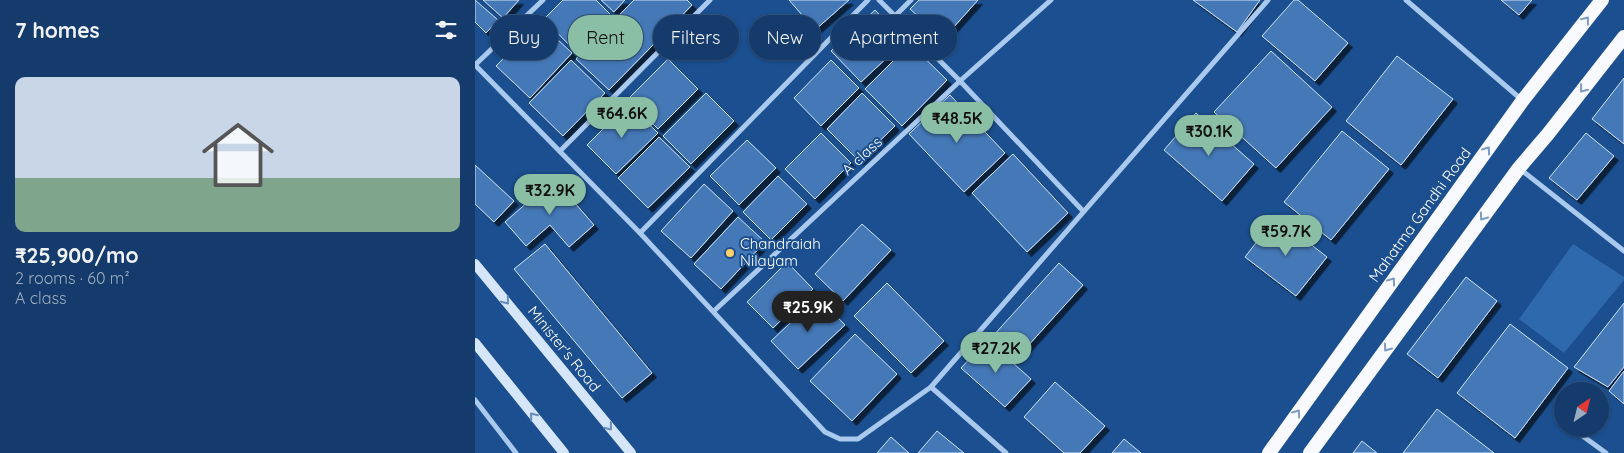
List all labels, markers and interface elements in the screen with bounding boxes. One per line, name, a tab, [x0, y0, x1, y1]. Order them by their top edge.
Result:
chip: Buy	[490, 15, 558, 60]
chip: Rent	[568, 15, 643, 60]
chip: Filters	[653, 15, 739, 60]
chip: New	[749, 15, 821, 60]
chip: Apartment	[831, 15, 957, 60]
icon: filters	[432, 16, 460, 44]
text: 7 homes	[15, 17, 100, 43]
one-way arrow	[1580, 17, 1588, 26]
one-way arrow	[1580, 84, 1589, 93]
pin: ₹64.6K	[581, 96, 663, 139]
pin: ₹48.5K	[916, 102, 998, 144]
text: ₹64.6K	[597, 103, 647, 123]
text: ₹48.5K	[932, 108, 982, 128]
icon: home	[193, 110, 283, 200]
pin: ₹30.1K	[1168, 114, 1250, 157]
text: ₹30.1K	[1185, 121, 1233, 141]
street label: A class	[838, 132, 886, 179]
street label: Mahatma Gandhi Road	[1364, 144, 1475, 286]
one-way arrow	[1481, 146, 1490, 155]
pin: ₹32.9K	[509, 174, 591, 216]
text: ₹32.9K	[525, 180, 575, 200]
one-way arrow	[1480, 211, 1488, 220]
pin: ₹59.7K	[1245, 214, 1327, 257]
text: ₹59.7K	[1261, 221, 1311, 241]
place label: Chandraiah Nilayam	[740, 234, 821, 270]
text: ₹25,900/mo	[15, 242, 139, 268]
marker: Chandraiah Nilayam	[724, 247, 736, 259]
text: 2 rooms · 60 m²	[15, 268, 129, 288]
one-way arrow	[1386, 278, 1395, 287]
text: A class	[15, 288, 66, 308]
pin: ₹25.9K	[767, 290, 849, 333]
one-way arrow	[500, 296, 509, 305]
text: ₹25.9K	[783, 297, 833, 317]
street label: Minister's Road	[524, 302, 605, 395]
pin: ₹27.2K	[955, 332, 1037, 374]
text: ₹27.2K	[971, 338, 1021, 358]
one-way arrow	[1384, 342, 1393, 352]
north arrow	[1554, 382, 1609, 438]
map controls	[1554, 382, 1609, 437]
one-way arrow	[1291, 410, 1301, 419]
one-way arrow	[530, 412, 539, 421]
one-way arrow	[603, 421, 612, 430]

